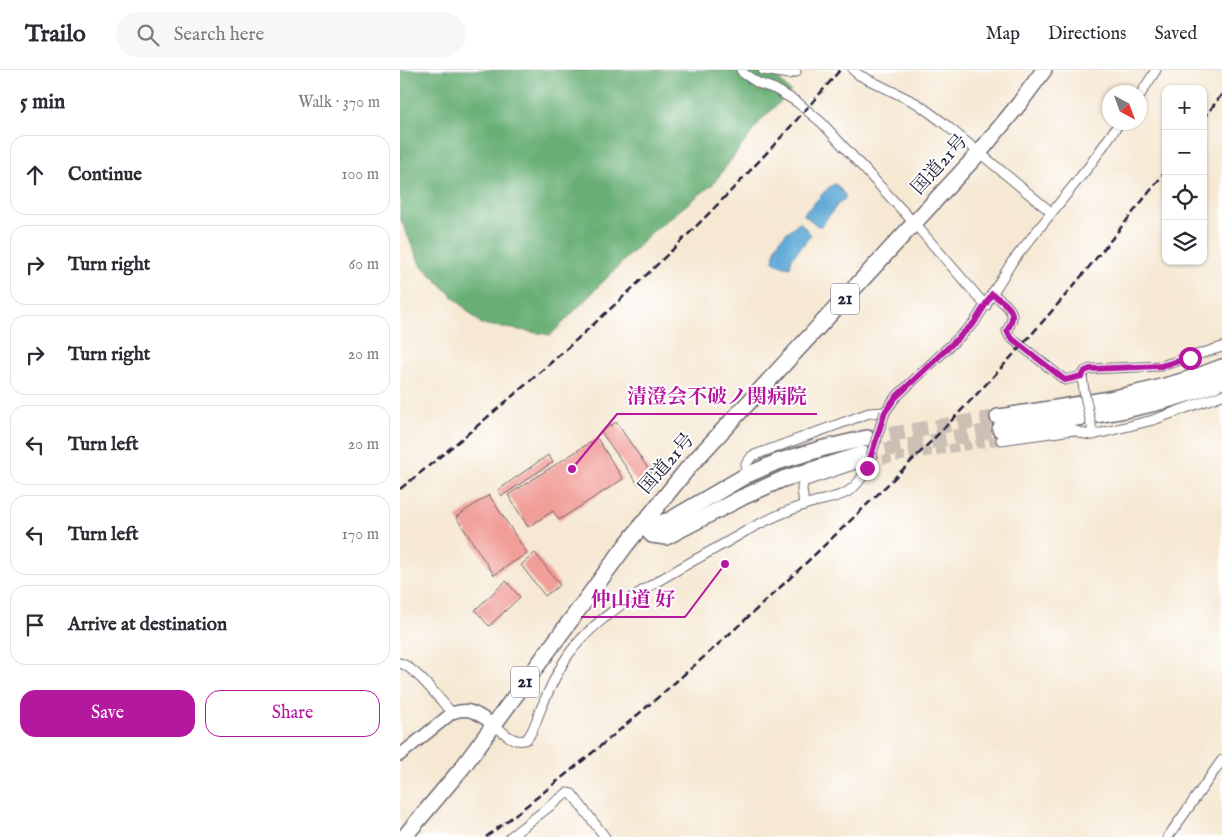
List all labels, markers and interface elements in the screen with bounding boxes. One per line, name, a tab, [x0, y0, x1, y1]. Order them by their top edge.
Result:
search box	[116, 12, 466, 57]
text: Trailo	[25, 19, 86, 50]
icon: search	[134, 21, 162, 49]
text: Search here	[174, 23, 264, 47]
text: Map	[986, 23, 1020, 46]
text: Directions	[1048, 23, 1126, 46]
text: Saved	[1154, 23, 1197, 46]
north arrow	[1102, 85, 1147, 130]
map controls	[1162, 85, 1207, 265]
button: +	[1162, 85, 1207, 130]
text: 5 min	[20, 89, 65, 116]
text: Walk · 370 m	[298, 93, 380, 113]
street label: 国道21号	[907, 130, 973, 200]
button: −	[1162, 130, 1207, 175]
icon: ahead	[21, 161, 49, 189]
text: Continue	[68, 163, 142, 187]
text: 100 m	[342, 165, 379, 185]
button: locate	[1162, 175, 1207, 220]
button: layers	[1162, 220, 1207, 265]
icon: right	[21, 251, 49, 279]
text: Turn right	[68, 253, 150, 277]
text: 60 m	[349, 255, 379, 275]
road number: 21	[831, 283, 859, 314]
icon: right	[21, 341, 49, 369]
text: Turn right	[68, 343, 150, 367]
text: 20 m	[348, 345, 379, 365]
route start	[1179, 347, 1202, 370]
callout: 清澄会不破ノ関病院	[617, 379, 817, 414]
text: 清澄会不破ノ関病院	[627, 385, 807, 410]
street label: 国道21号	[634, 429, 700, 499]
icon: left	[21, 431, 49, 459]
text: Turn left	[68, 433, 139, 457]
text: 20 m	[348, 435, 379, 455]
route end	[856, 457, 879, 480]
icon: left	[21, 521, 49, 549]
text: Turn left	[68, 523, 139, 547]
text: 170 m	[342, 525, 379, 545]
callout: 仲山道 好	[581, 582, 685, 617]
text: 仲山道 好	[591, 588, 675, 613]
icon: arrive	[21, 611, 49, 639]
text: Arrive at destination	[68, 613, 227, 637]
road number: 21	[511, 666, 539, 698]
button: Save	[20, 690, 195, 737]
button: Share	[205, 690, 380, 737]

